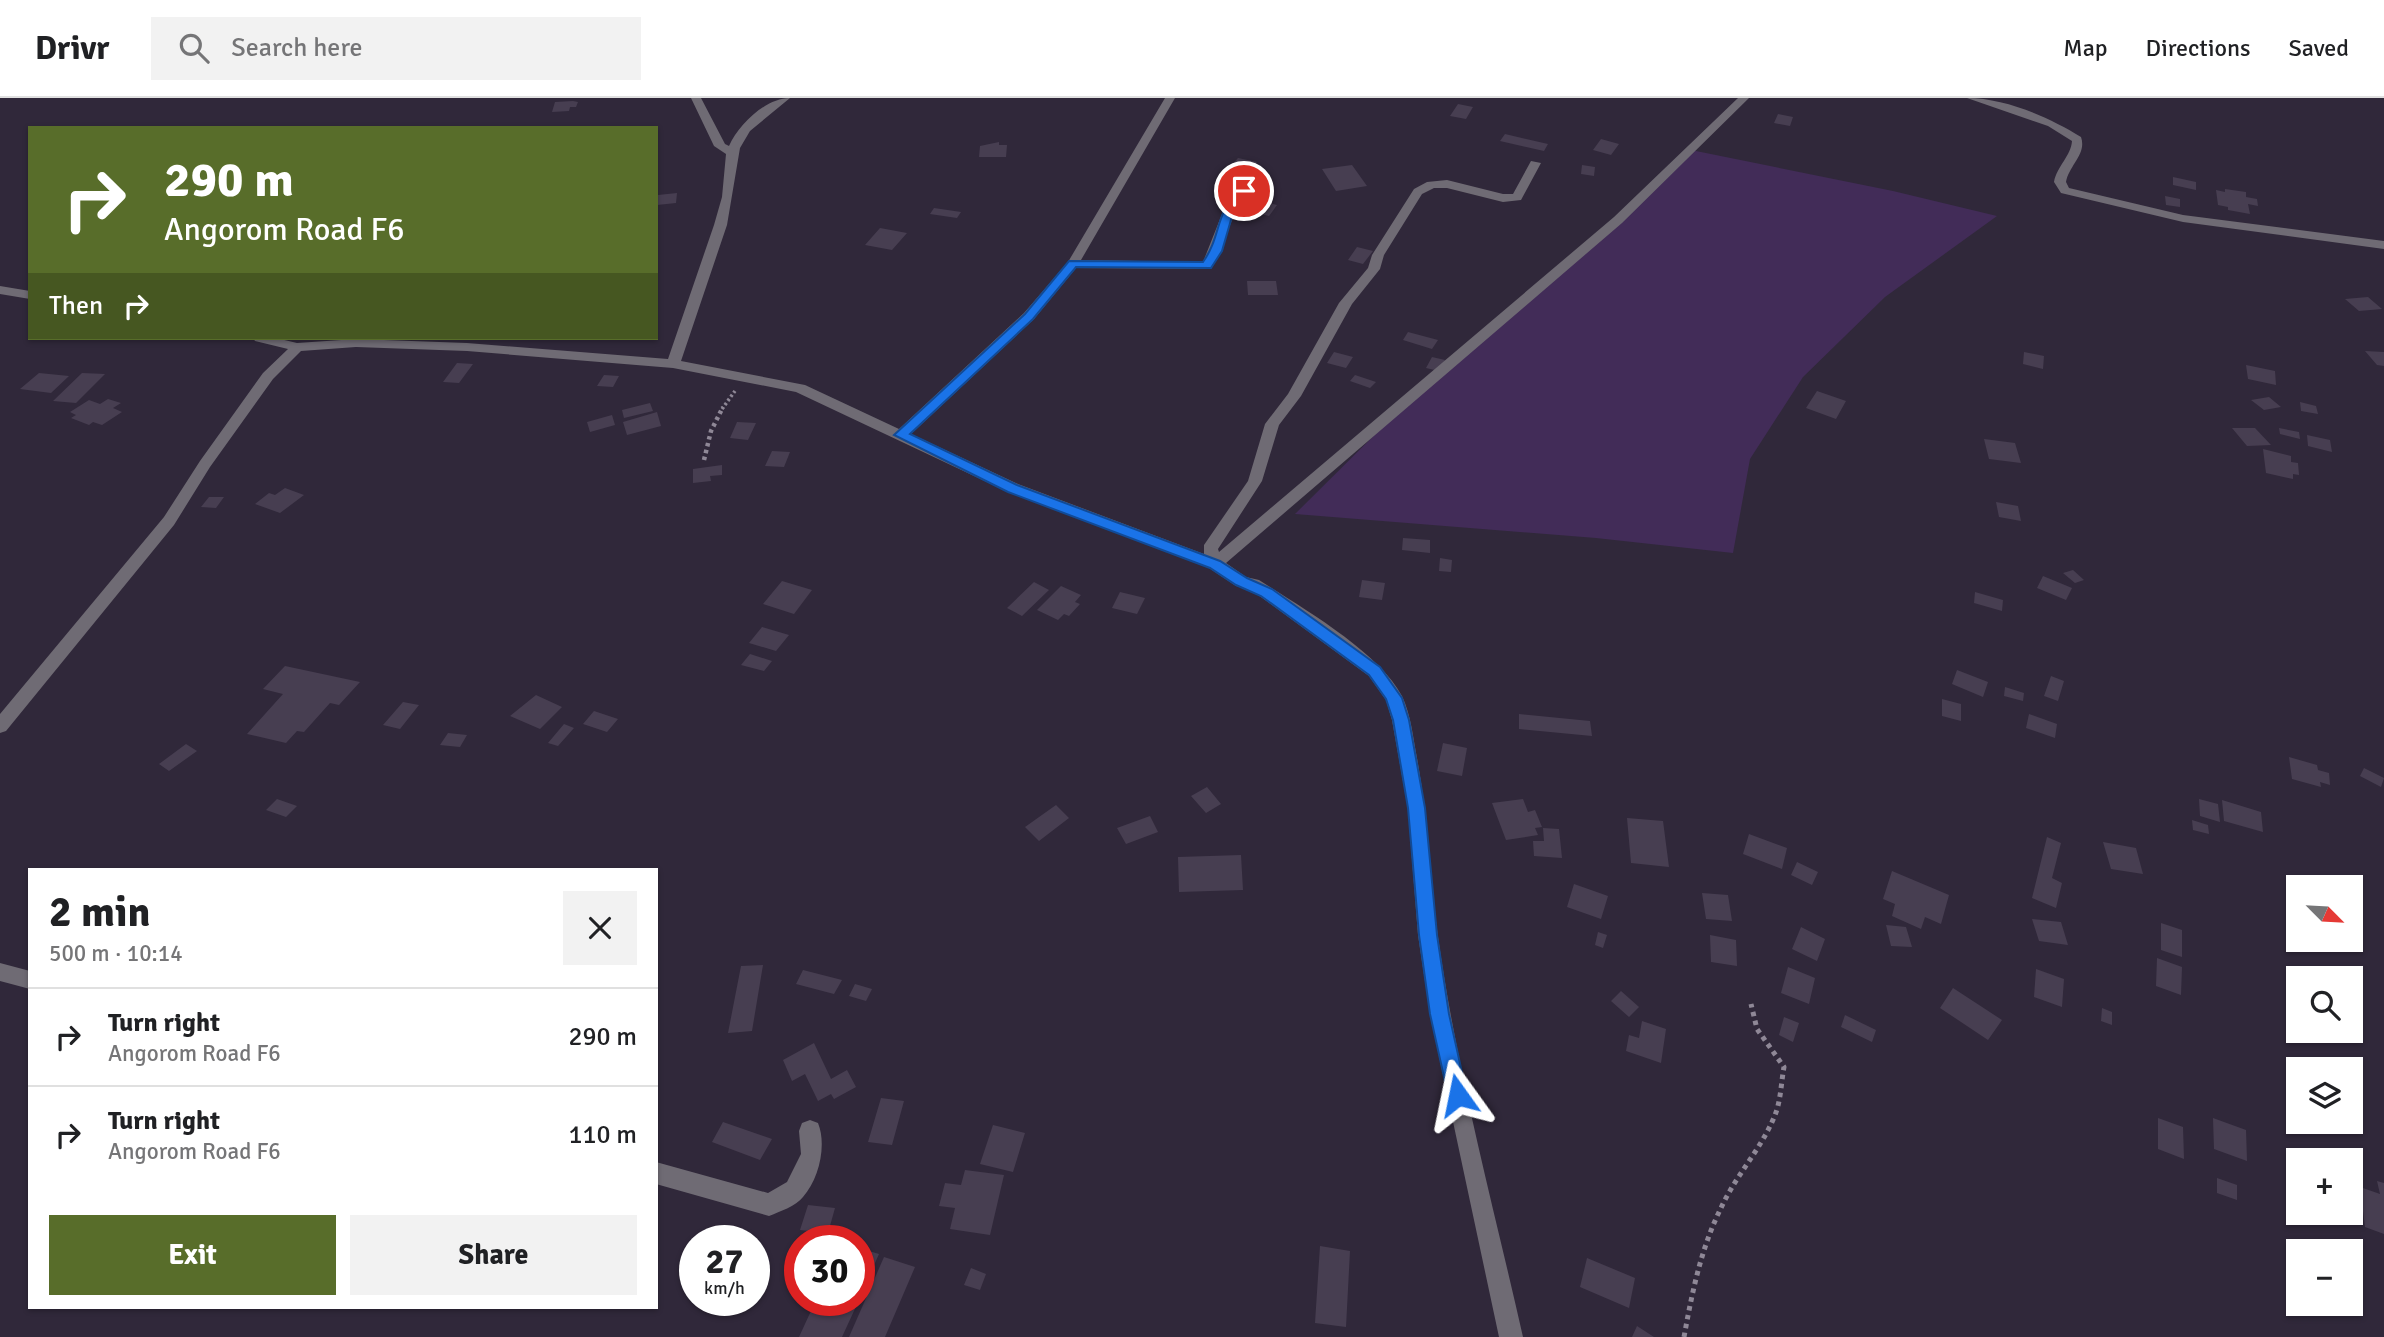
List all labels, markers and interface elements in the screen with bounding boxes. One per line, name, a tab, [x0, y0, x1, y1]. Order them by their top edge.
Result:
search box	[151, 17, 641, 80]
text: Drivr	[35, 28, 109, 69]
icon: search	[175, 29, 213, 67]
text: Search here	[231, 32, 362, 64]
text: Map	[2063, 33, 2108, 63]
text: Directions	[2146, 33, 2251, 63]
text: Saved	[2289, 33, 2349, 63]
text: 290 m	[164, 150, 294, 210]
icon: right	[49, 154, 140, 245]
pin	[1214, 161, 1274, 221]
icon: arrive	[1225, 172, 1263, 210]
text: Angorom Road F6	[164, 210, 404, 249]
icon: right	[117, 287, 155, 325]
text: Then	[49, 290, 103, 322]
north arrow	[2286, 875, 2362, 952]
map controls	[2286, 875, 2363, 1316]
text: 2 min	[49, 887, 150, 938]
button: close	[563, 891, 637, 965]
text: 500 m · 10:14	[49, 939, 183, 968]
button: search	[2286, 966, 2363, 1043]
text: Turn right	[108, 1007, 220, 1039]
icon: right	[49, 1018, 87, 1056]
text: 290 m	[568, 1021, 637, 1053]
text: Angorom Road F6	[108, 1039, 281, 1068]
button: layers	[2286, 1057, 2363, 1134]
position arrow	[1421, 1058, 1495, 1132]
text: Turn right	[108, 1105, 220, 1137]
icon: right	[49, 1116, 87, 1154]
text: 110 m	[568, 1119, 637, 1151]
text: Angorom Road F6	[108, 1137, 281, 1166]
button: +	[2286, 1148, 2363, 1225]
button: Exit	[49, 1215, 336, 1295]
button: Share	[350, 1215, 637, 1295]
speed limit sign: 30	[784, 1225, 875, 1316]
button: −	[2286, 1239, 2363, 1316]
text: 27	[706, 1240, 743, 1283]
text: km/h	[704, 1277, 745, 1299]

